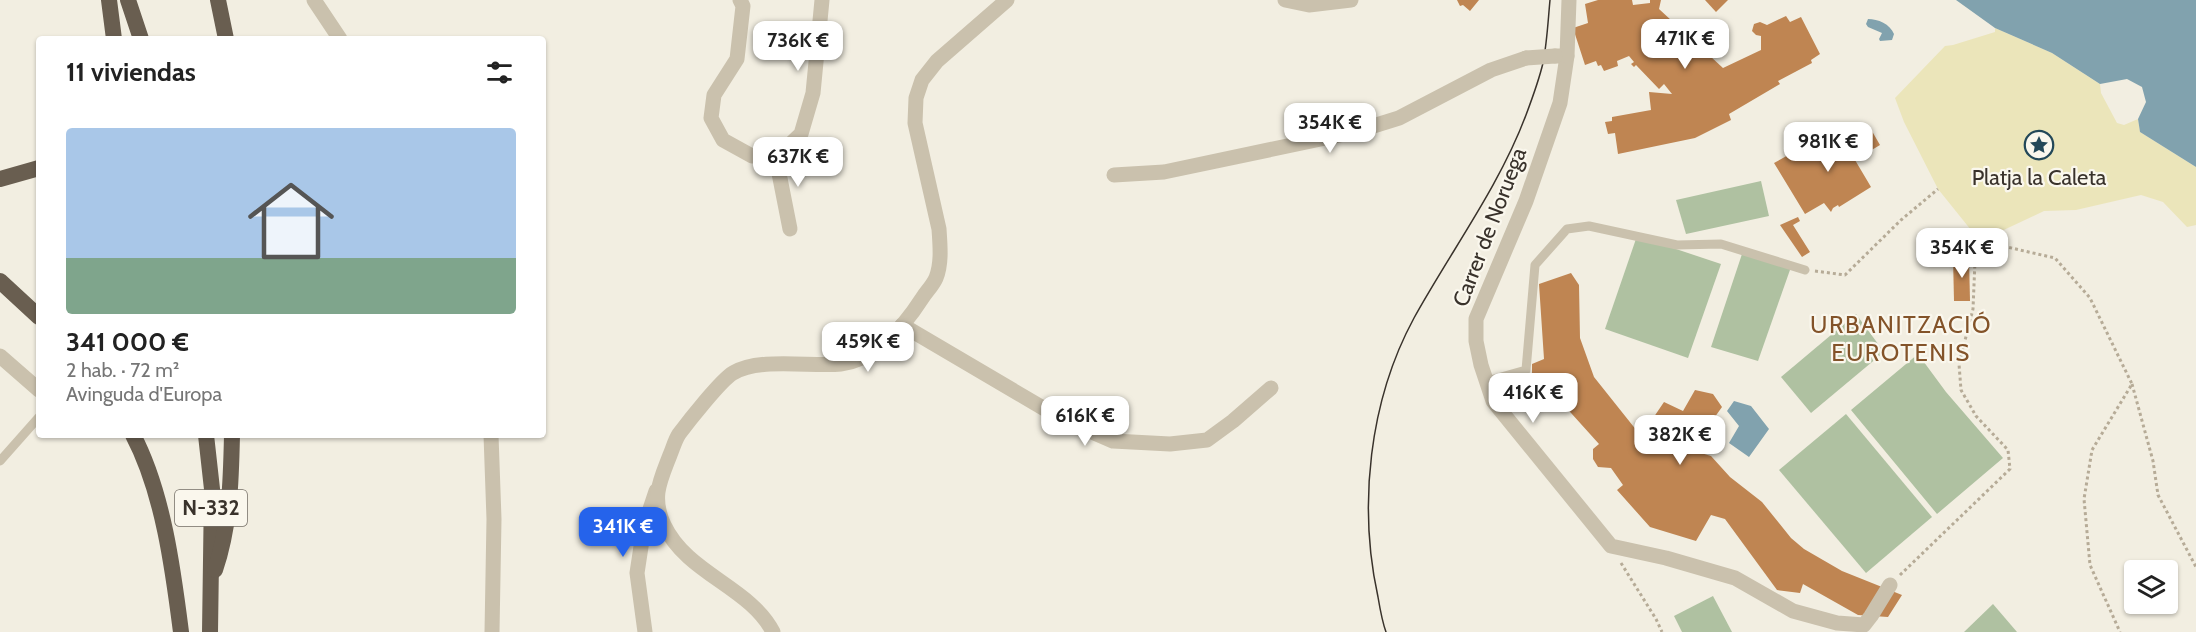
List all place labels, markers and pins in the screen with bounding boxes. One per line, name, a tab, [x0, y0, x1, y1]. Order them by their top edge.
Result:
pin: 471K €	[1636, 19, 1734, 70]
pin: 736K €	[749, 21, 847, 72]
pin: 354K €	[1281, 103, 1379, 154]
pin: 981K €	[1779, 122, 1877, 173]
place icon: Platja la Caleta	[2023, 129, 2055, 161]
pin: 637K €	[749, 137, 847, 188]
place label: Platja la Caleta	[1972, 164, 2107, 191]
pin: 354K €	[1913, 228, 2011, 279]
pin: 459K €	[819, 322, 917, 373]
pin: 416K €	[1484, 373, 1582, 424]
pin: 616K €	[1036, 396, 1134, 447]
pin: 382K €	[1631, 415, 1729, 466]
pin: 341K €	[574, 507, 672, 558]

